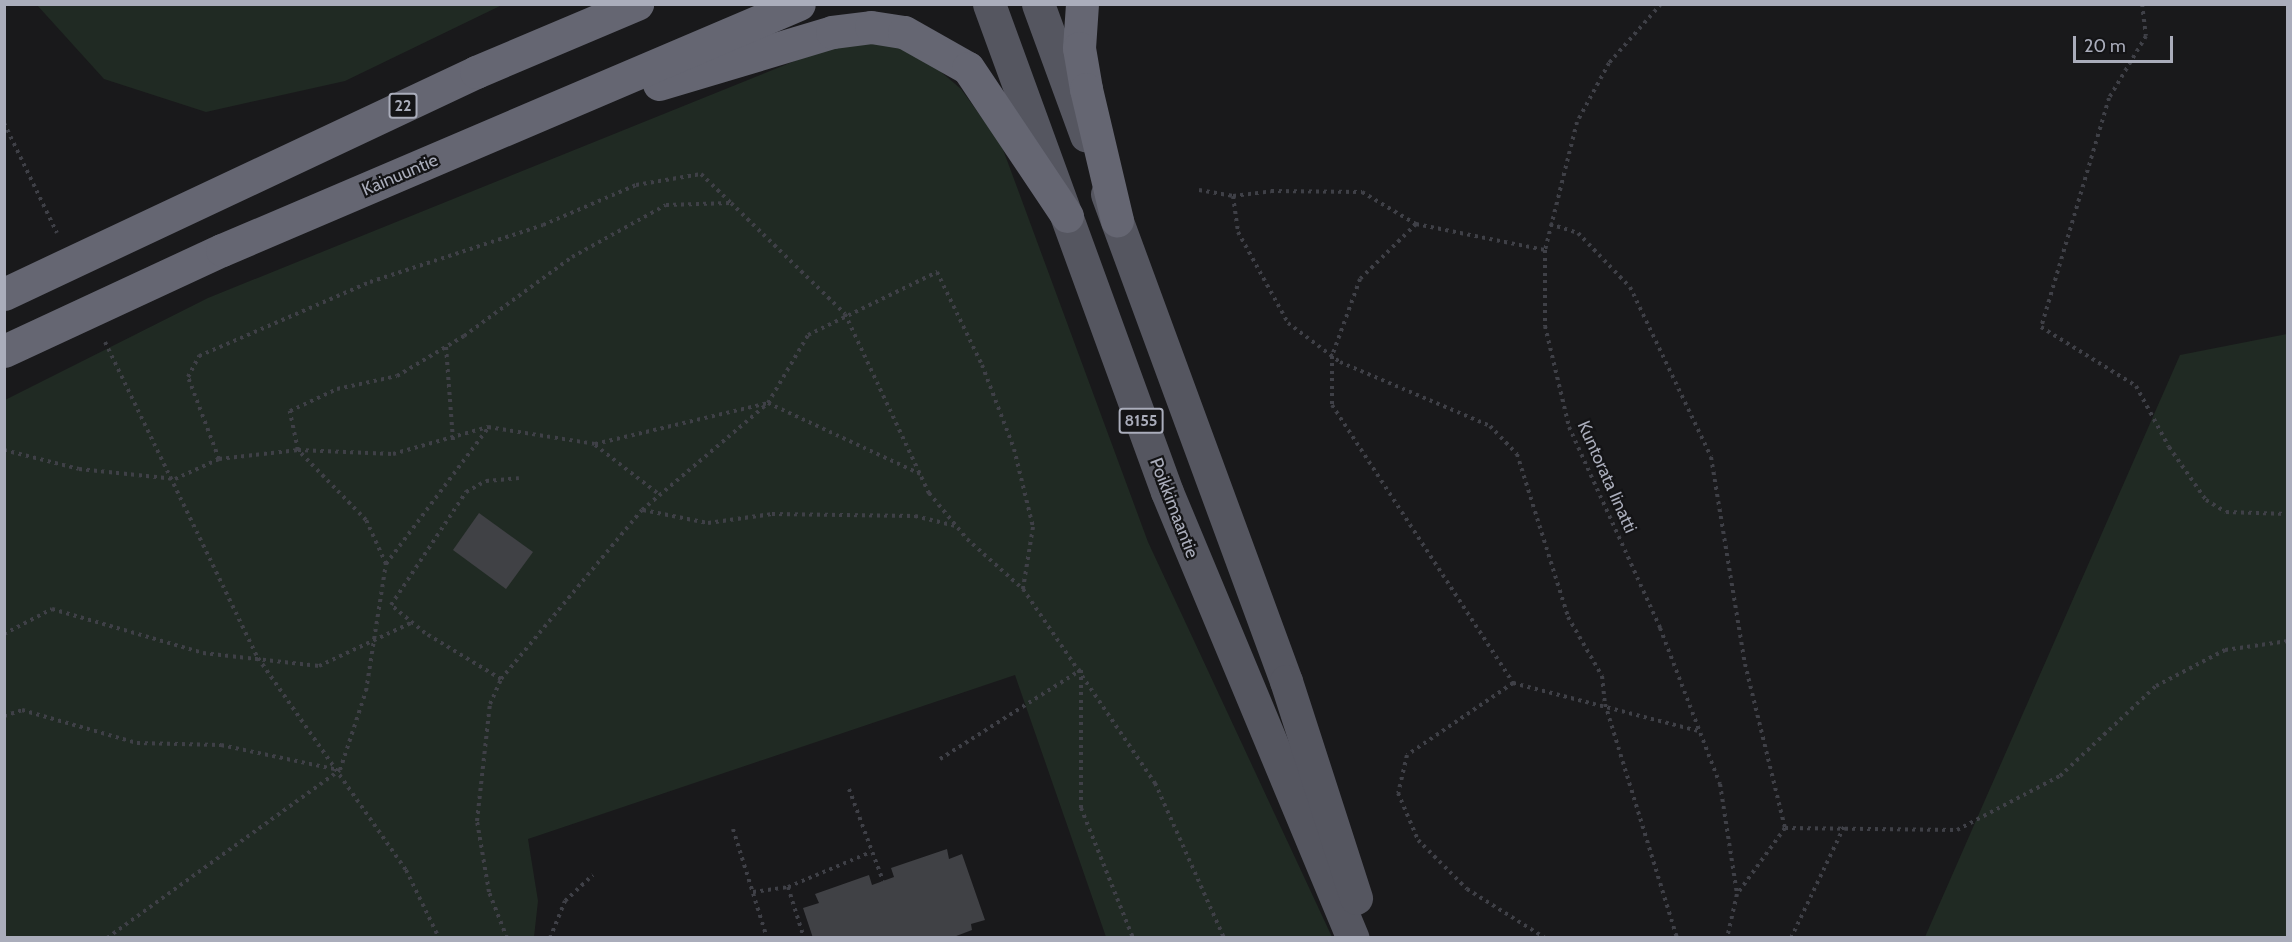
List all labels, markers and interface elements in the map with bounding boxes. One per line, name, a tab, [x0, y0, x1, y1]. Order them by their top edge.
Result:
scale bar	[2076, 24, 2176, 62]
text: 20 m	[2084, 35, 2126, 57]
road number: 22	[388, 93, 418, 119]
street label: Kainuuntie	[359, 149, 441, 201]
road number: 8155	[1118, 408, 1164, 434]
street label: Kuntorata Iinatti	[1573, 418, 1641, 536]
street label: Poikkimaantie	[1145, 455, 1203, 561]

